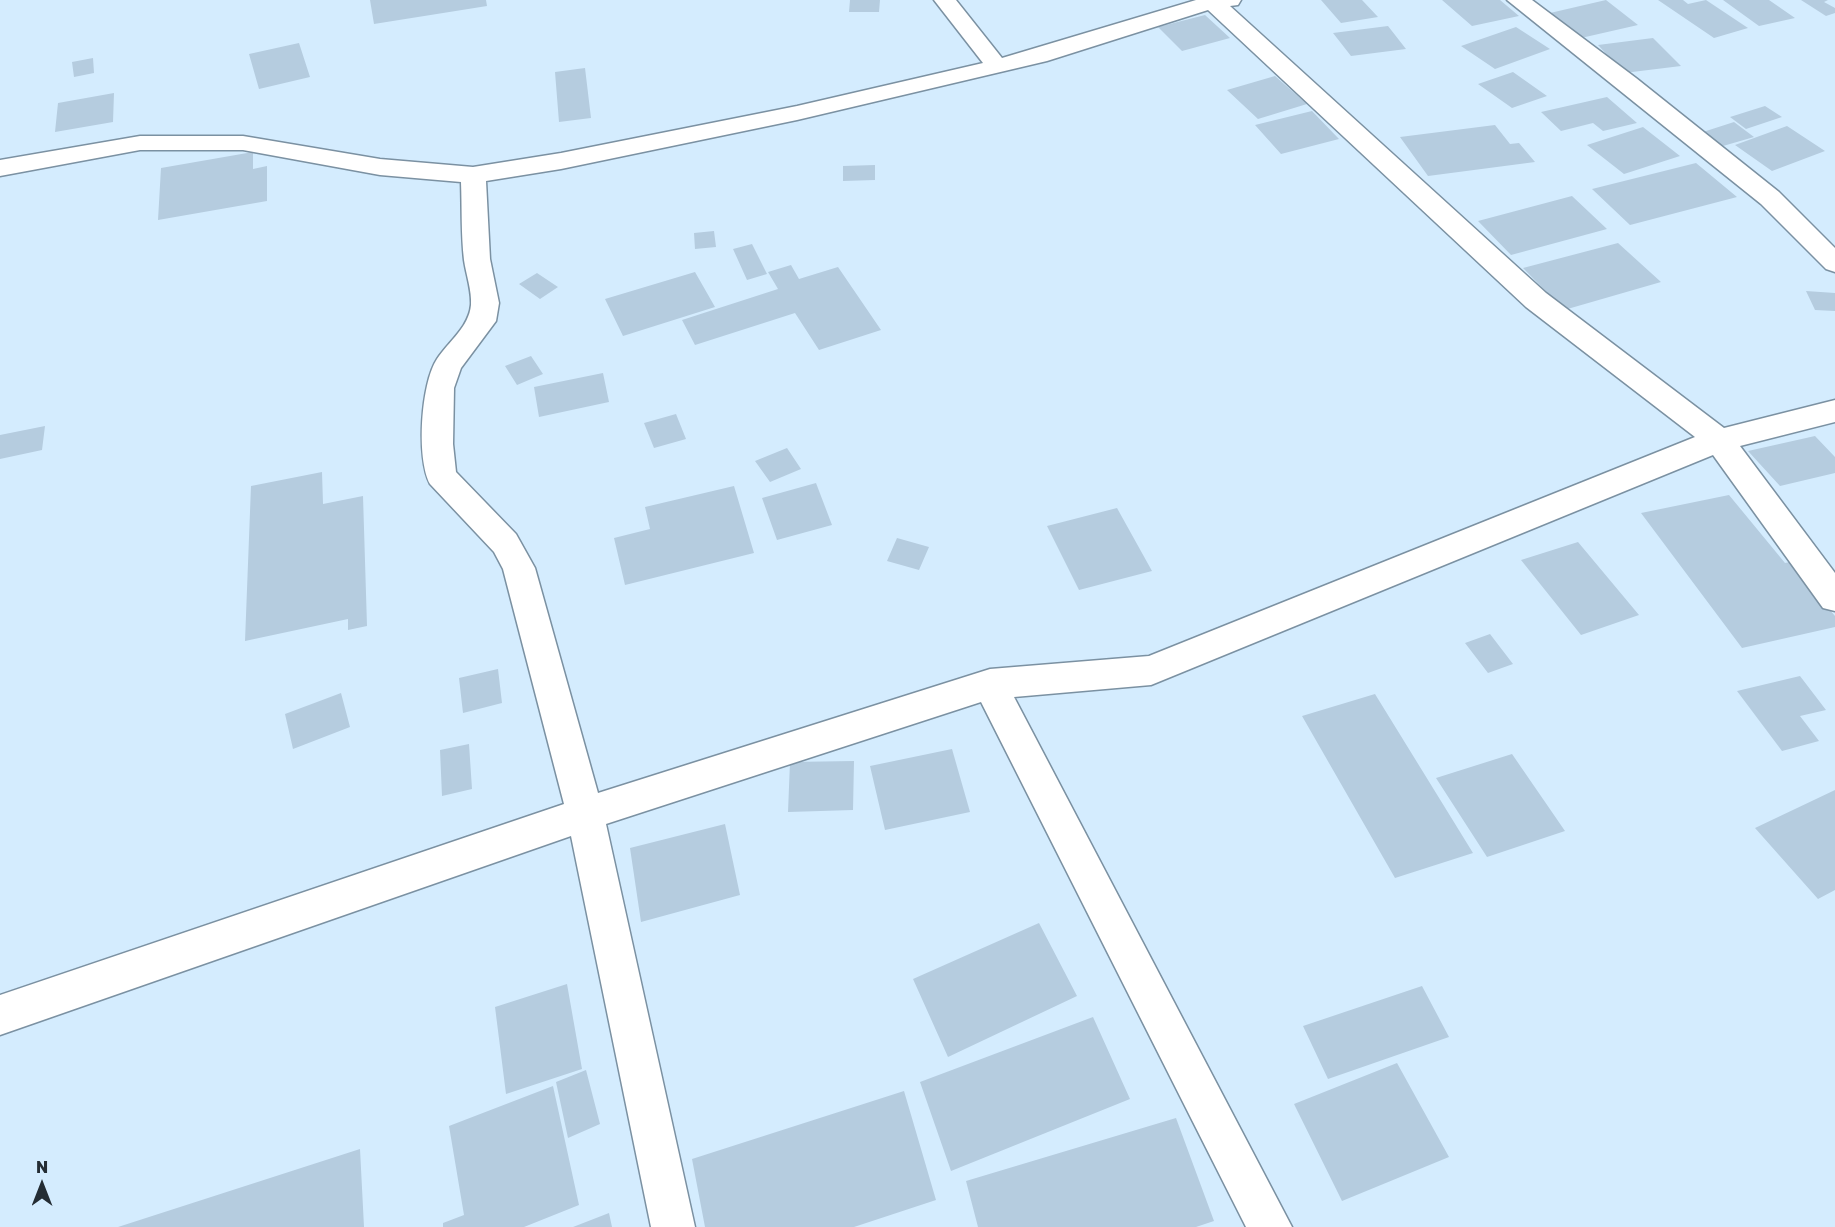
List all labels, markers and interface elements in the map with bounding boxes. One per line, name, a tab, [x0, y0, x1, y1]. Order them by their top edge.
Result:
north arrow	[12, 1155, 72, 1215]
text: N	[36, 1157, 48, 1177]

